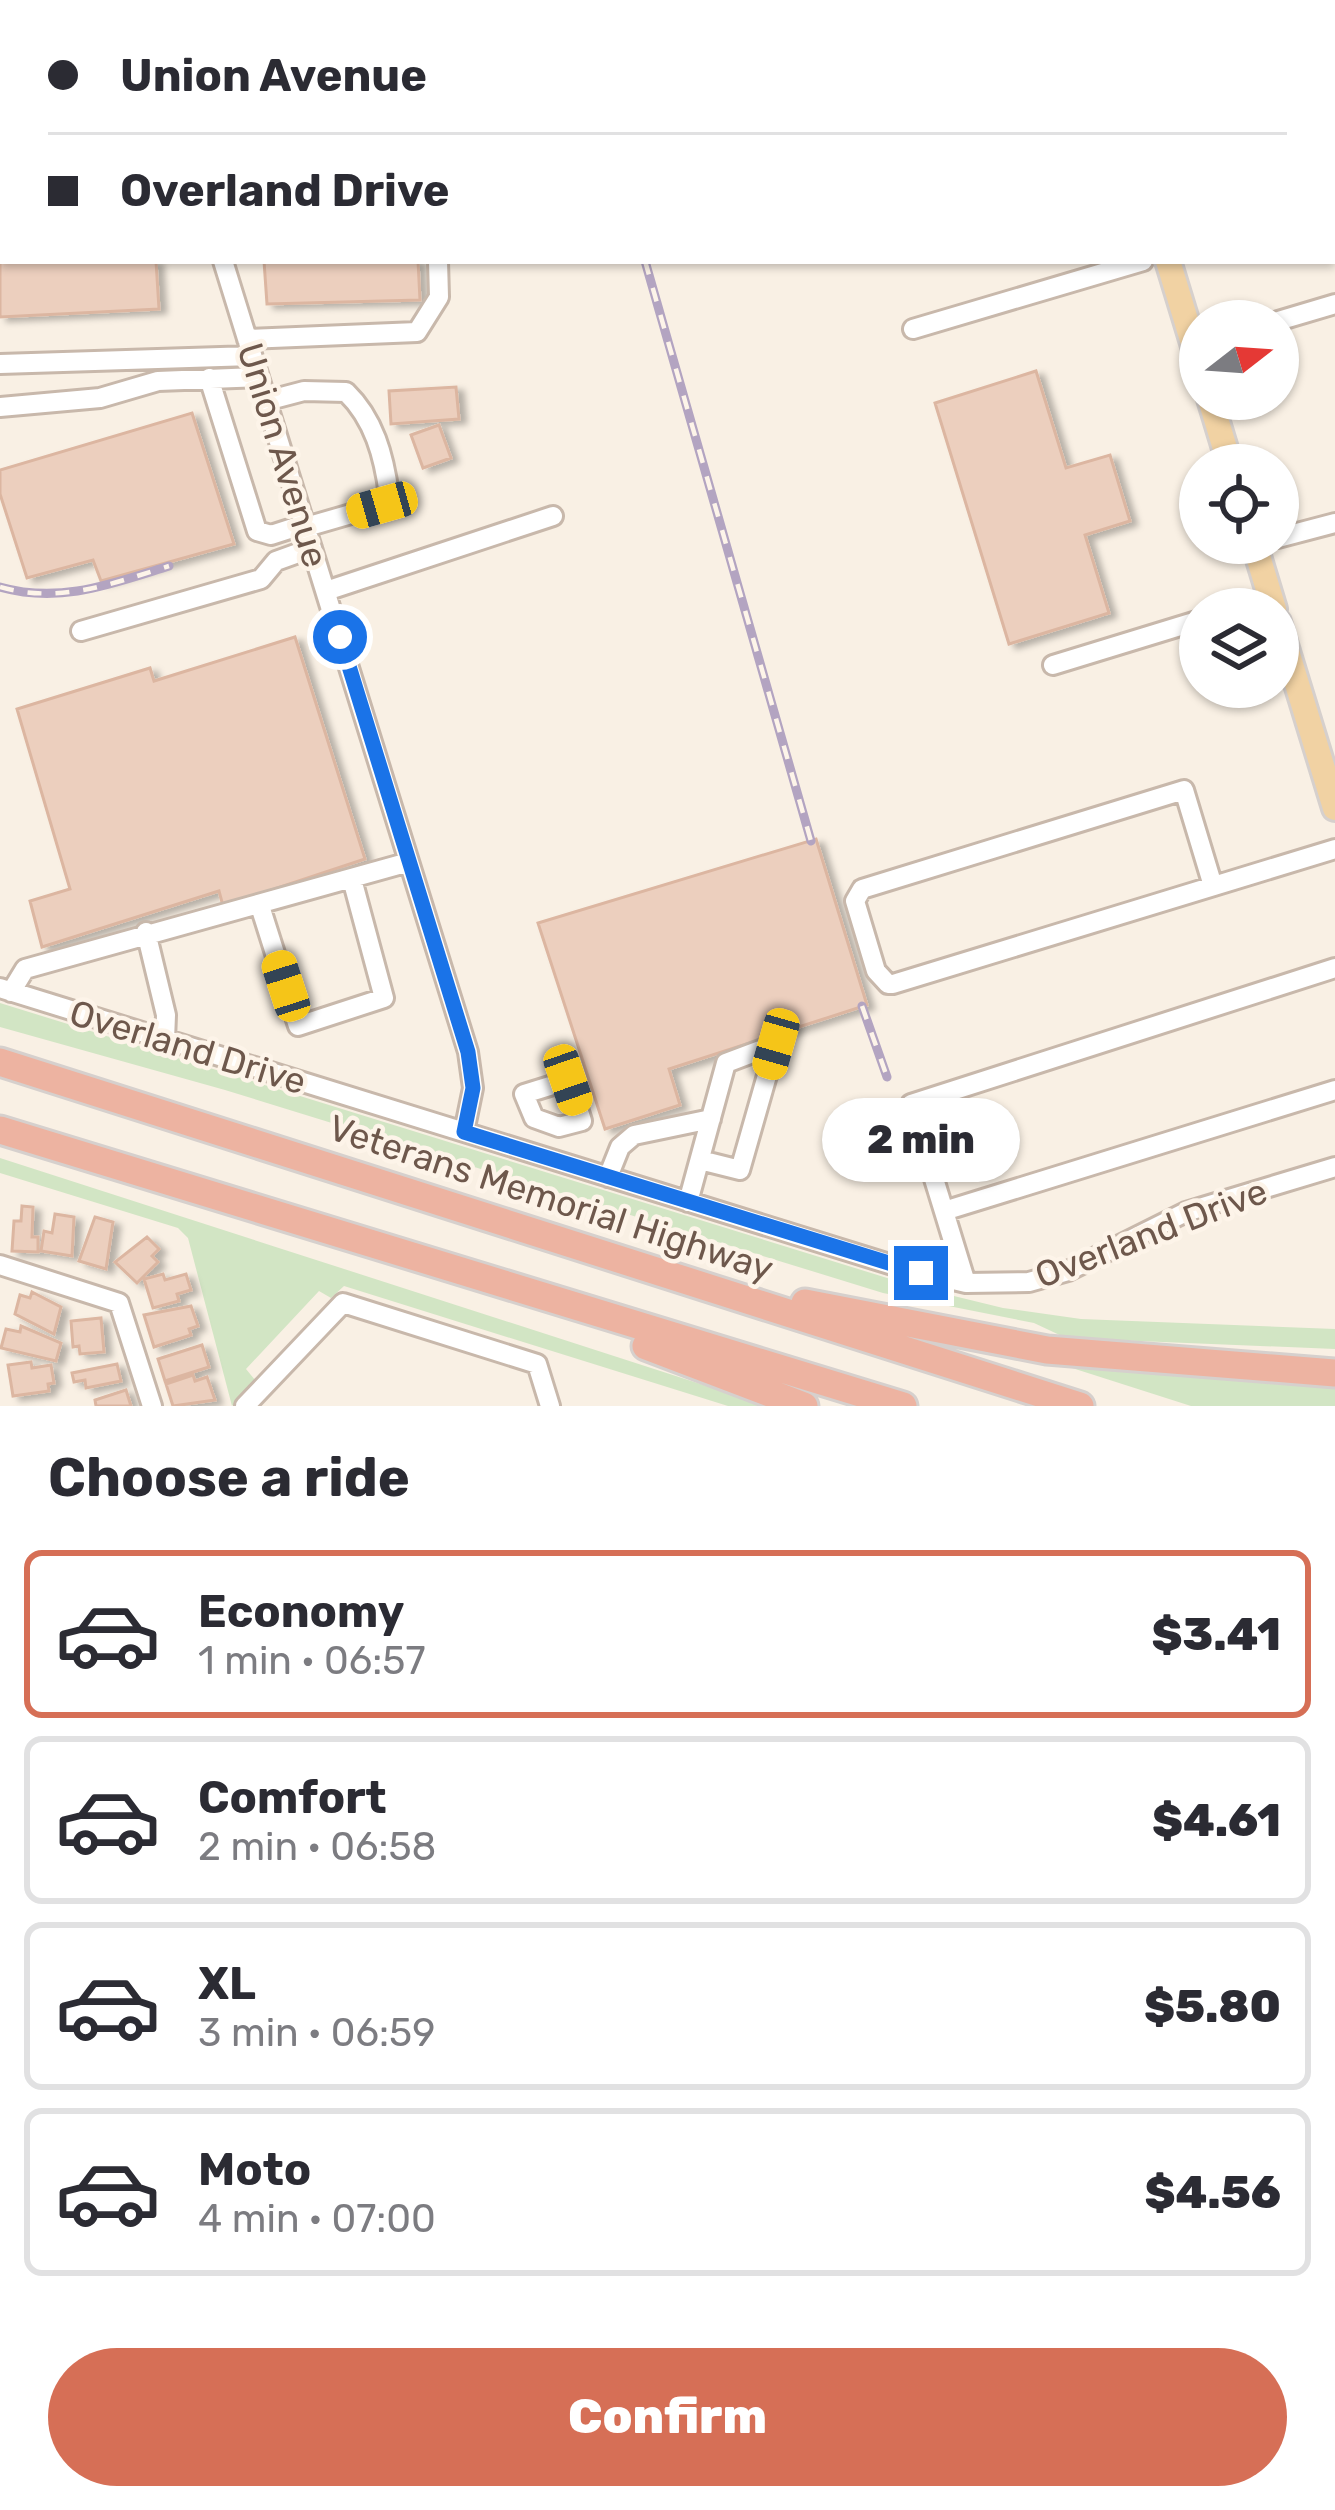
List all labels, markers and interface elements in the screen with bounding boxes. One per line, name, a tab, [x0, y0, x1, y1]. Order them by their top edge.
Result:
text: Union Avenue	[120, 49, 427, 102]
text: Overland Drive	[120, 164, 450, 217]
north arrow	[1179, 300, 1299, 420]
map controls	[1179, 300, 1299, 708]
street label: Union Avenue	[228, 338, 338, 572]
button: locate	[1179, 444, 1299, 564]
car	[342, 478, 422, 532]
button: layers	[1179, 588, 1299, 708]
route start	[313, 610, 367, 664]
car	[258, 946, 314, 1026]
street label: Overland Drive	[65, 991, 311, 1103]
car	[749, 1004, 803, 1084]
car	[539, 1040, 597, 1120]
callout: 2 min	[822, 1099, 1020, 1183]
street label: Veterans Memorial Highway	[323, 1106, 779, 1290]
text: 2 min	[867, 1117, 975, 1163]
street label: Overland Drive	[1029, 1169, 1273, 1297]
route end	[894, 1246, 948, 1300]
text: Choose a ride	[48, 1446, 410, 1510]
icon: car	[54, 1580, 162, 1688]
text: Economy	[198, 1585, 404, 1638]
text: $3.41	[1152, 1608, 1281, 1661]
text: 1 min · 06:57	[198, 1638, 425, 1684]
icon: car	[54, 1766, 162, 1874]
text: Comfort	[198, 1771, 387, 1824]
text: $4.61	[1152, 1794, 1281, 1847]
text: 2 min · 06:58	[198, 1824, 436, 1870]
icon: car	[54, 1952, 162, 2060]
text: XL	[198, 1957, 256, 2010]
text: $5.80	[1144, 1980, 1281, 2033]
text: 3 min · 06:59	[198, 2010, 435, 2056]
icon: car	[54, 2138, 162, 2246]
text: Moto	[198, 2143, 311, 2196]
text: $4.56	[1145, 2166, 1281, 2219]
text: 4 min · 07:00	[198, 2196, 436, 2242]
button: Confirm	[48, 2348, 1287, 2486]

